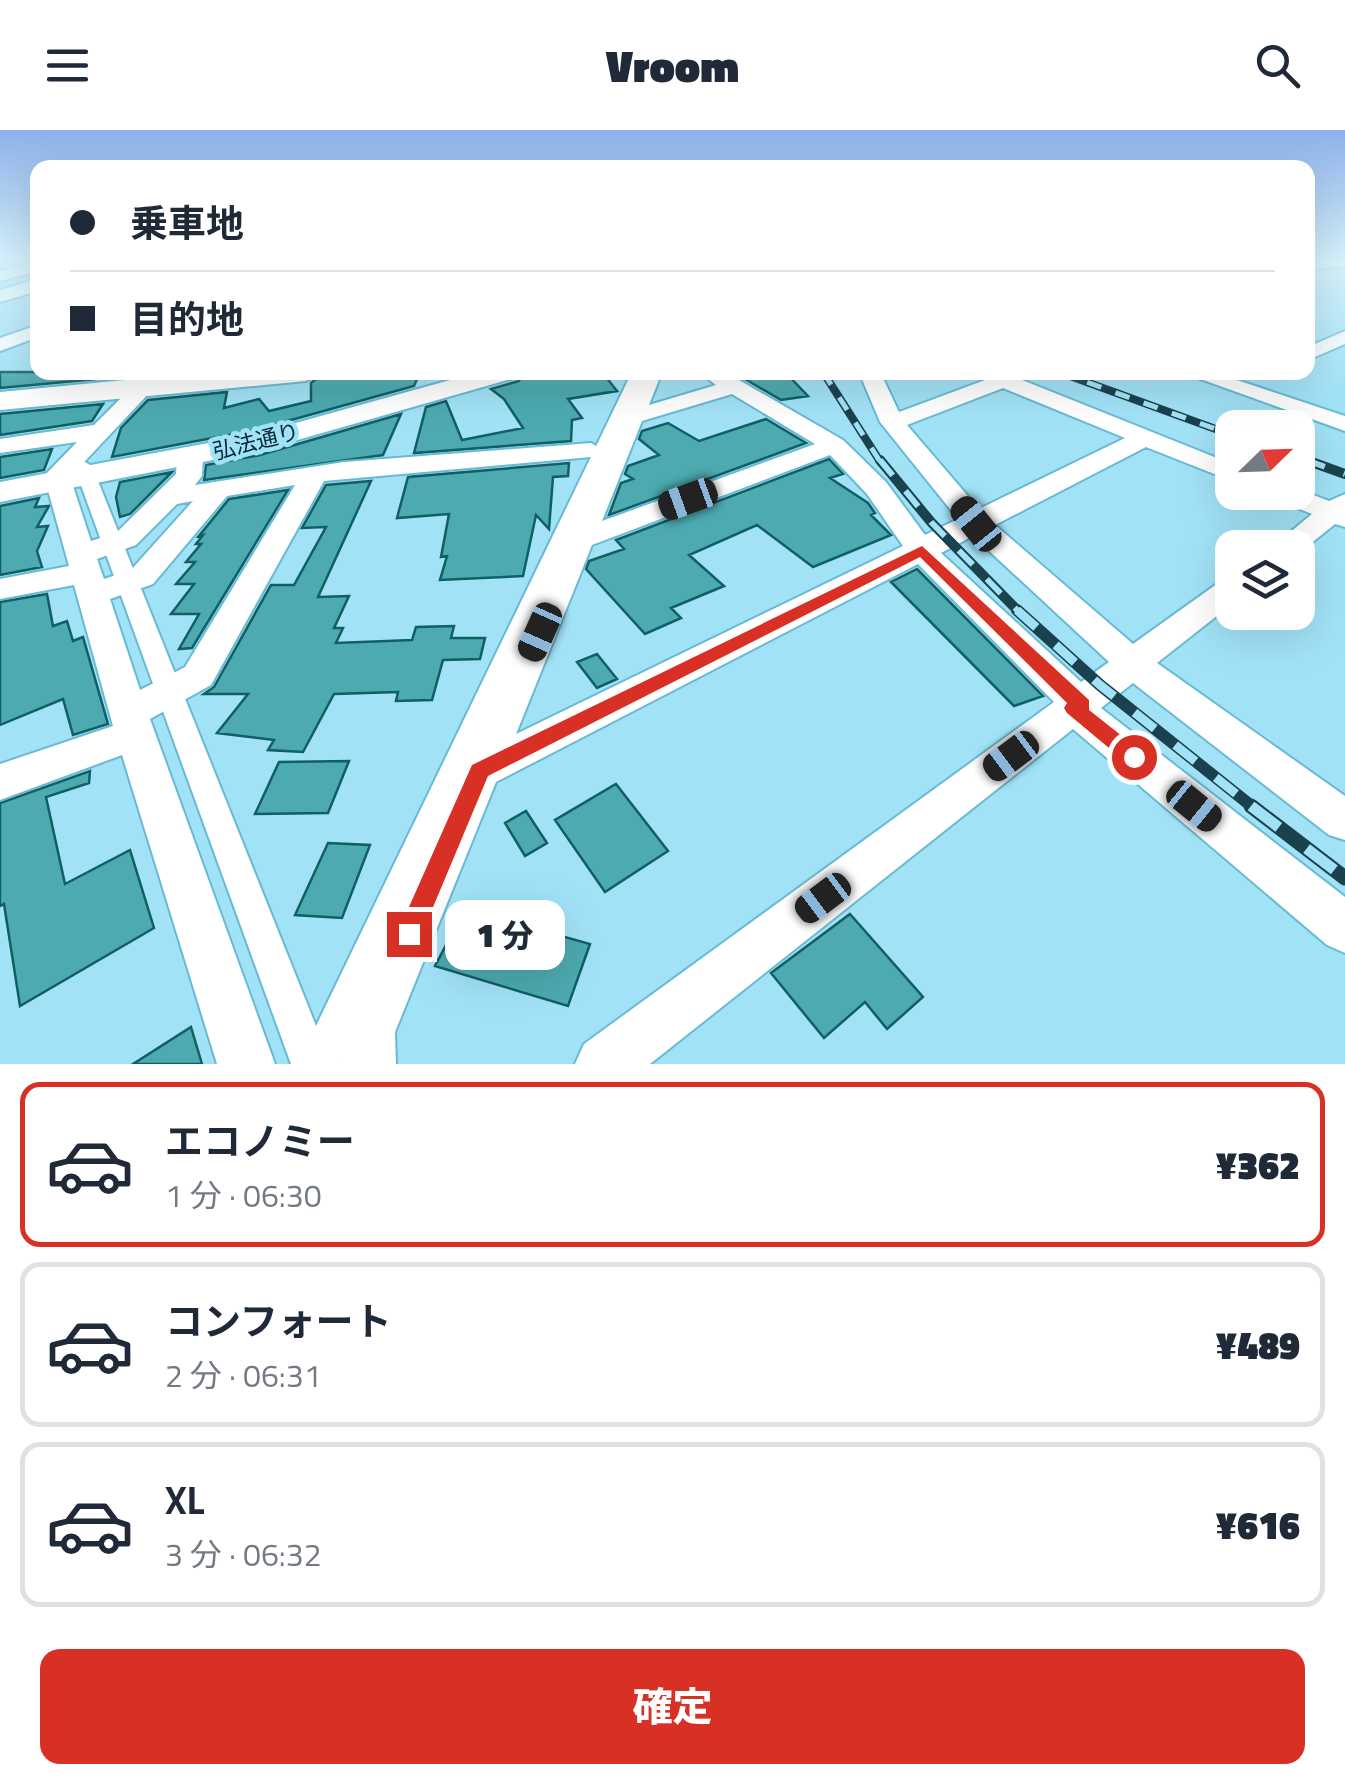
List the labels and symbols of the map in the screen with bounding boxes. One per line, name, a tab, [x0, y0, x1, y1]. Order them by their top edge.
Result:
north arrow	[1215, 410, 1315, 510]
street label: 弘法通り	[209, 414, 303, 468]
car	[655, 475, 721, 523]
car	[945, 491, 1007, 557]
car	[514, 598, 566, 666]
car	[978, 726, 1044, 786]
route start	[1112, 735, 1157, 780]
car	[1161, 775, 1227, 837]
car	[790, 868, 856, 928]
callout: 1 分	[444, 899, 564, 969]
route end	[387, 912, 432, 957]

